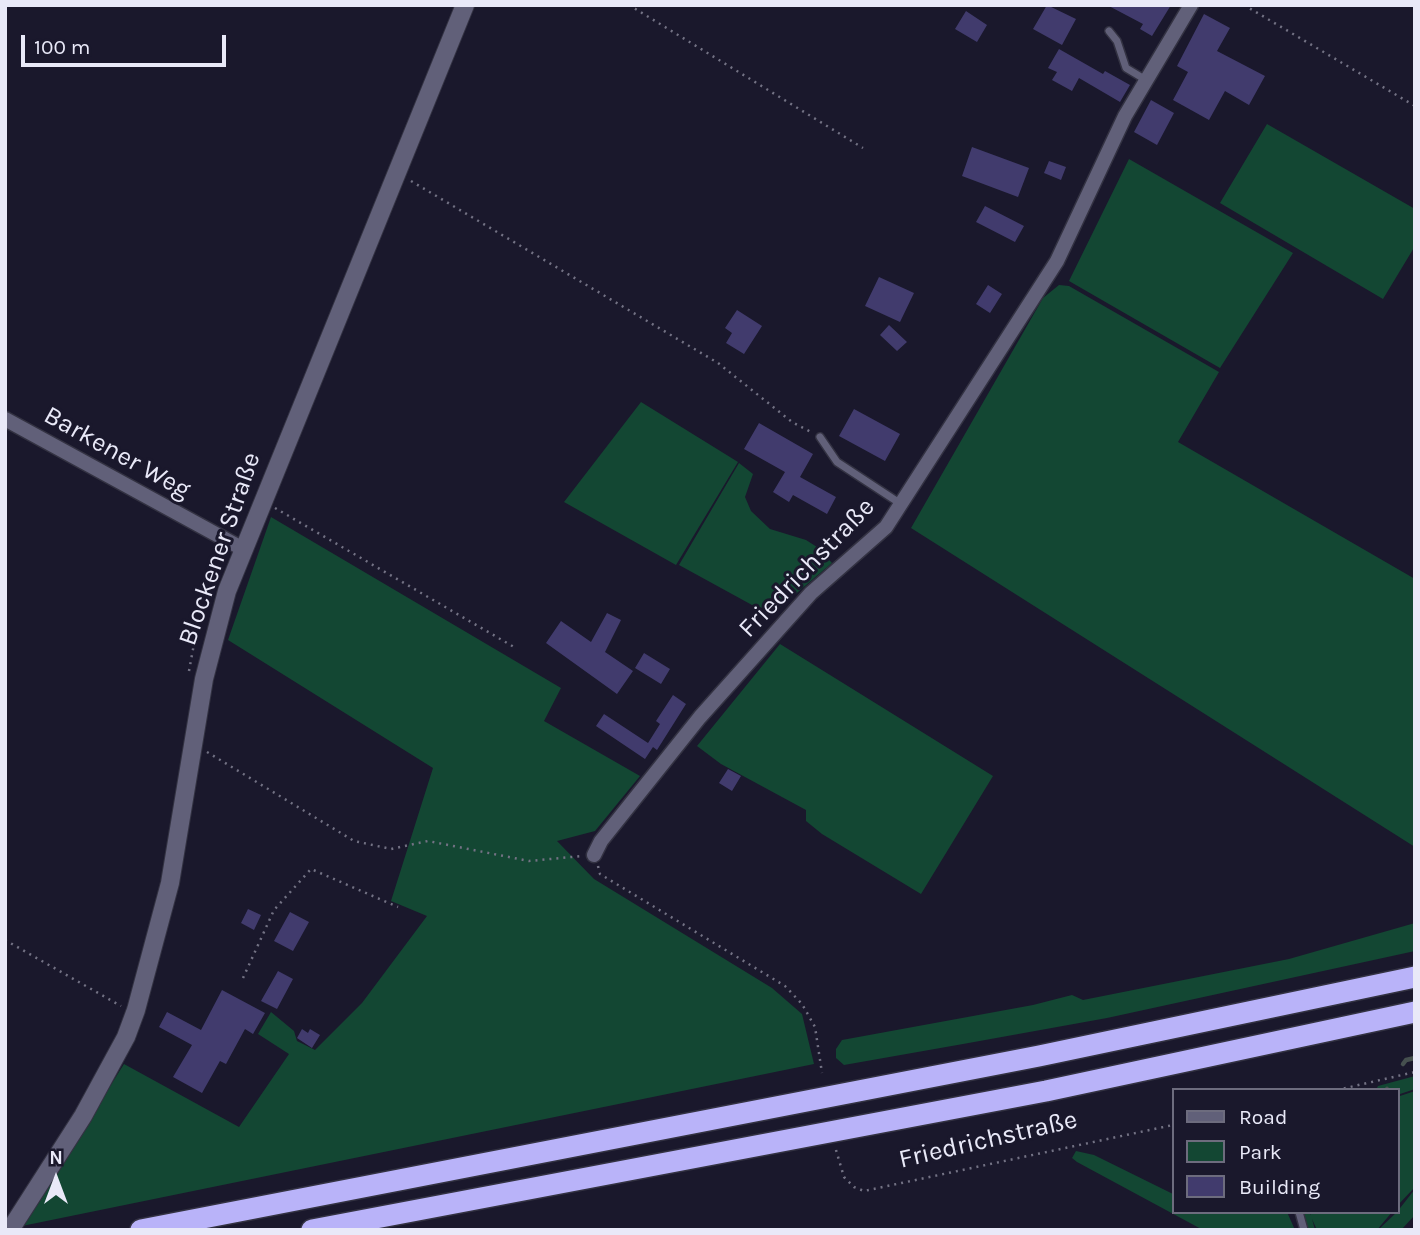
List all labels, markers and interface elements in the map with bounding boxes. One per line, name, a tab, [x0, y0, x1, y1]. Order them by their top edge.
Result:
scale bar	[24, 21, 229, 65]
text: 100 m	[34, 35, 91, 59]
street label: Barkener Weg	[38, 400, 196, 506]
street label: Blockener Straße	[172, 448, 268, 650]
street label: Friedrichstraße	[732, 492, 882, 644]
legend	[1172, 1088, 1399, 1214]
street label: Friedrichstraße	[896, 1104, 1080, 1176]
text: Road	[1239, 1105, 1287, 1129]
text: Park	[1239, 1140, 1282, 1164]
north arrow	[21, 1144, 91, 1214]
text: N	[49, 1147, 63, 1169]
text: Building	[1239, 1175, 1320, 1199]

